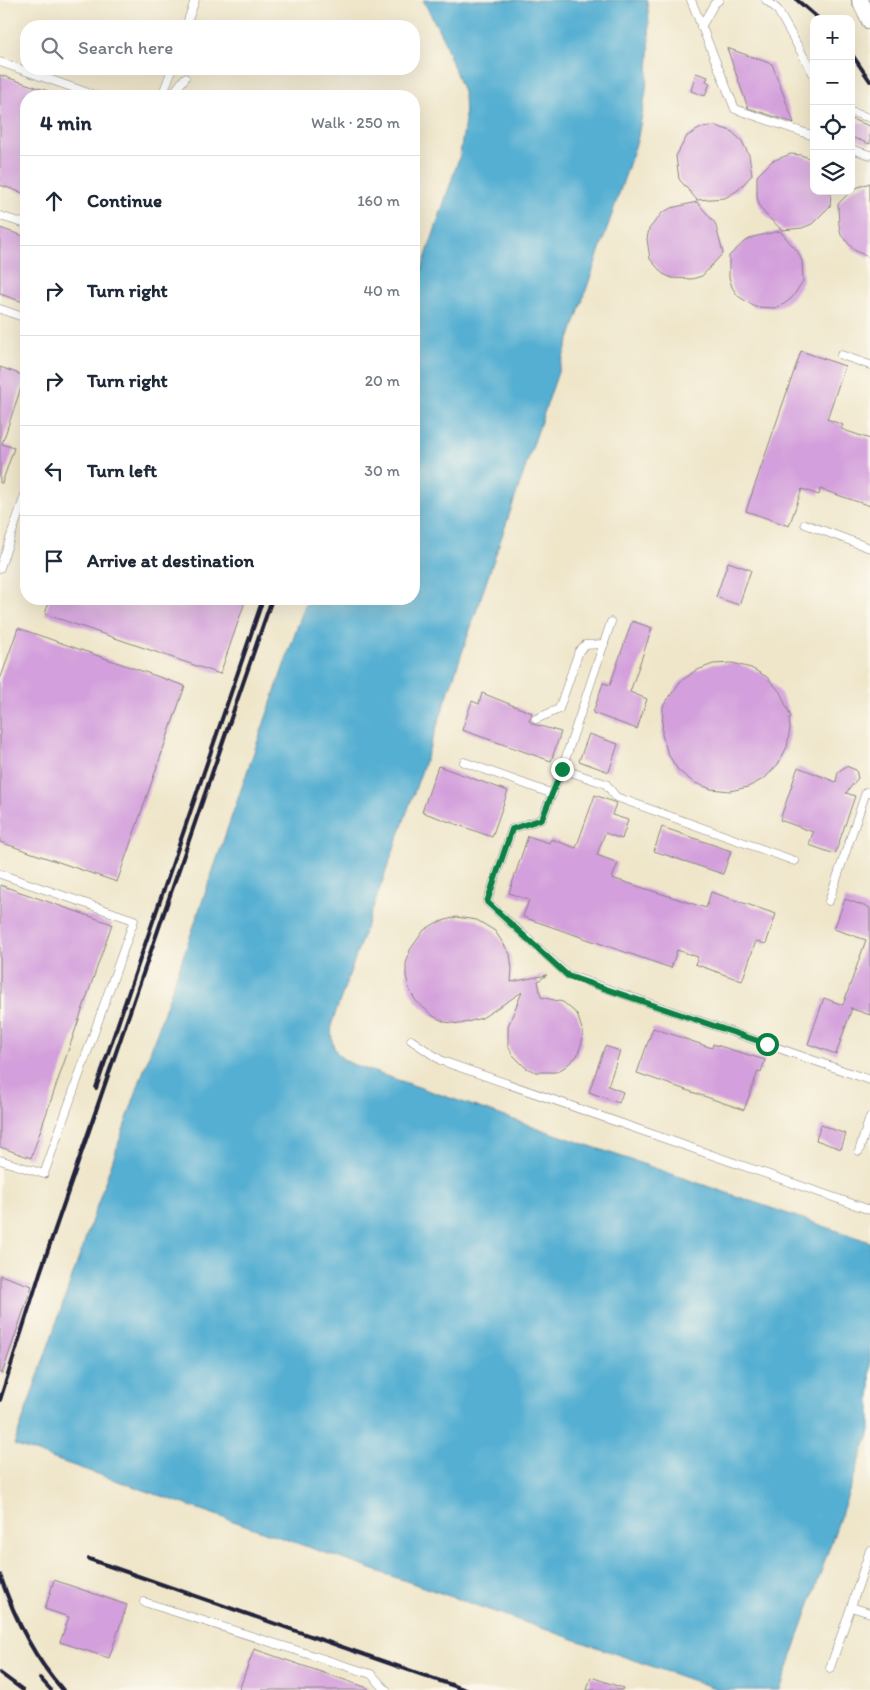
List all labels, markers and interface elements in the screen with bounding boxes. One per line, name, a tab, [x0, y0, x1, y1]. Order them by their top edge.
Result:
map controls	[810, 15, 855, 195]
button: +	[810, 15, 855, 60]
search box	[20, 20, 420, 75]
icon: search	[38, 34, 66, 62]
text: Search here	[78, 36, 173, 59]
button: −	[810, 60, 855, 105]
button: locate	[810, 105, 855, 150]
text: 4 min	[40, 110, 92, 135]
text: Walk · 250 m	[311, 113, 400, 132]
button: layers	[810, 150, 855, 195]
icon: ahead	[40, 187, 68, 215]
text: Continue	[87, 189, 162, 212]
text: 160 m	[357, 191, 400, 210]
icon: right	[40, 277, 68, 305]
text: Turn right	[87, 279, 168, 302]
text: 40 m	[363, 281, 400, 300]
icon: right	[40, 367, 68, 395]
text: Turn right	[87, 369, 168, 392]
text: 20 m	[365, 371, 400, 390]
icon: left	[40, 457, 68, 485]
text: Turn left	[87, 459, 157, 482]
text: 30 m	[364, 461, 400, 480]
icon: arrive	[40, 547, 68, 575]
text: Arrive at destination	[87, 549, 254, 572]
route end	[551, 758, 574, 781]
route start	[756, 1033, 779, 1056]

